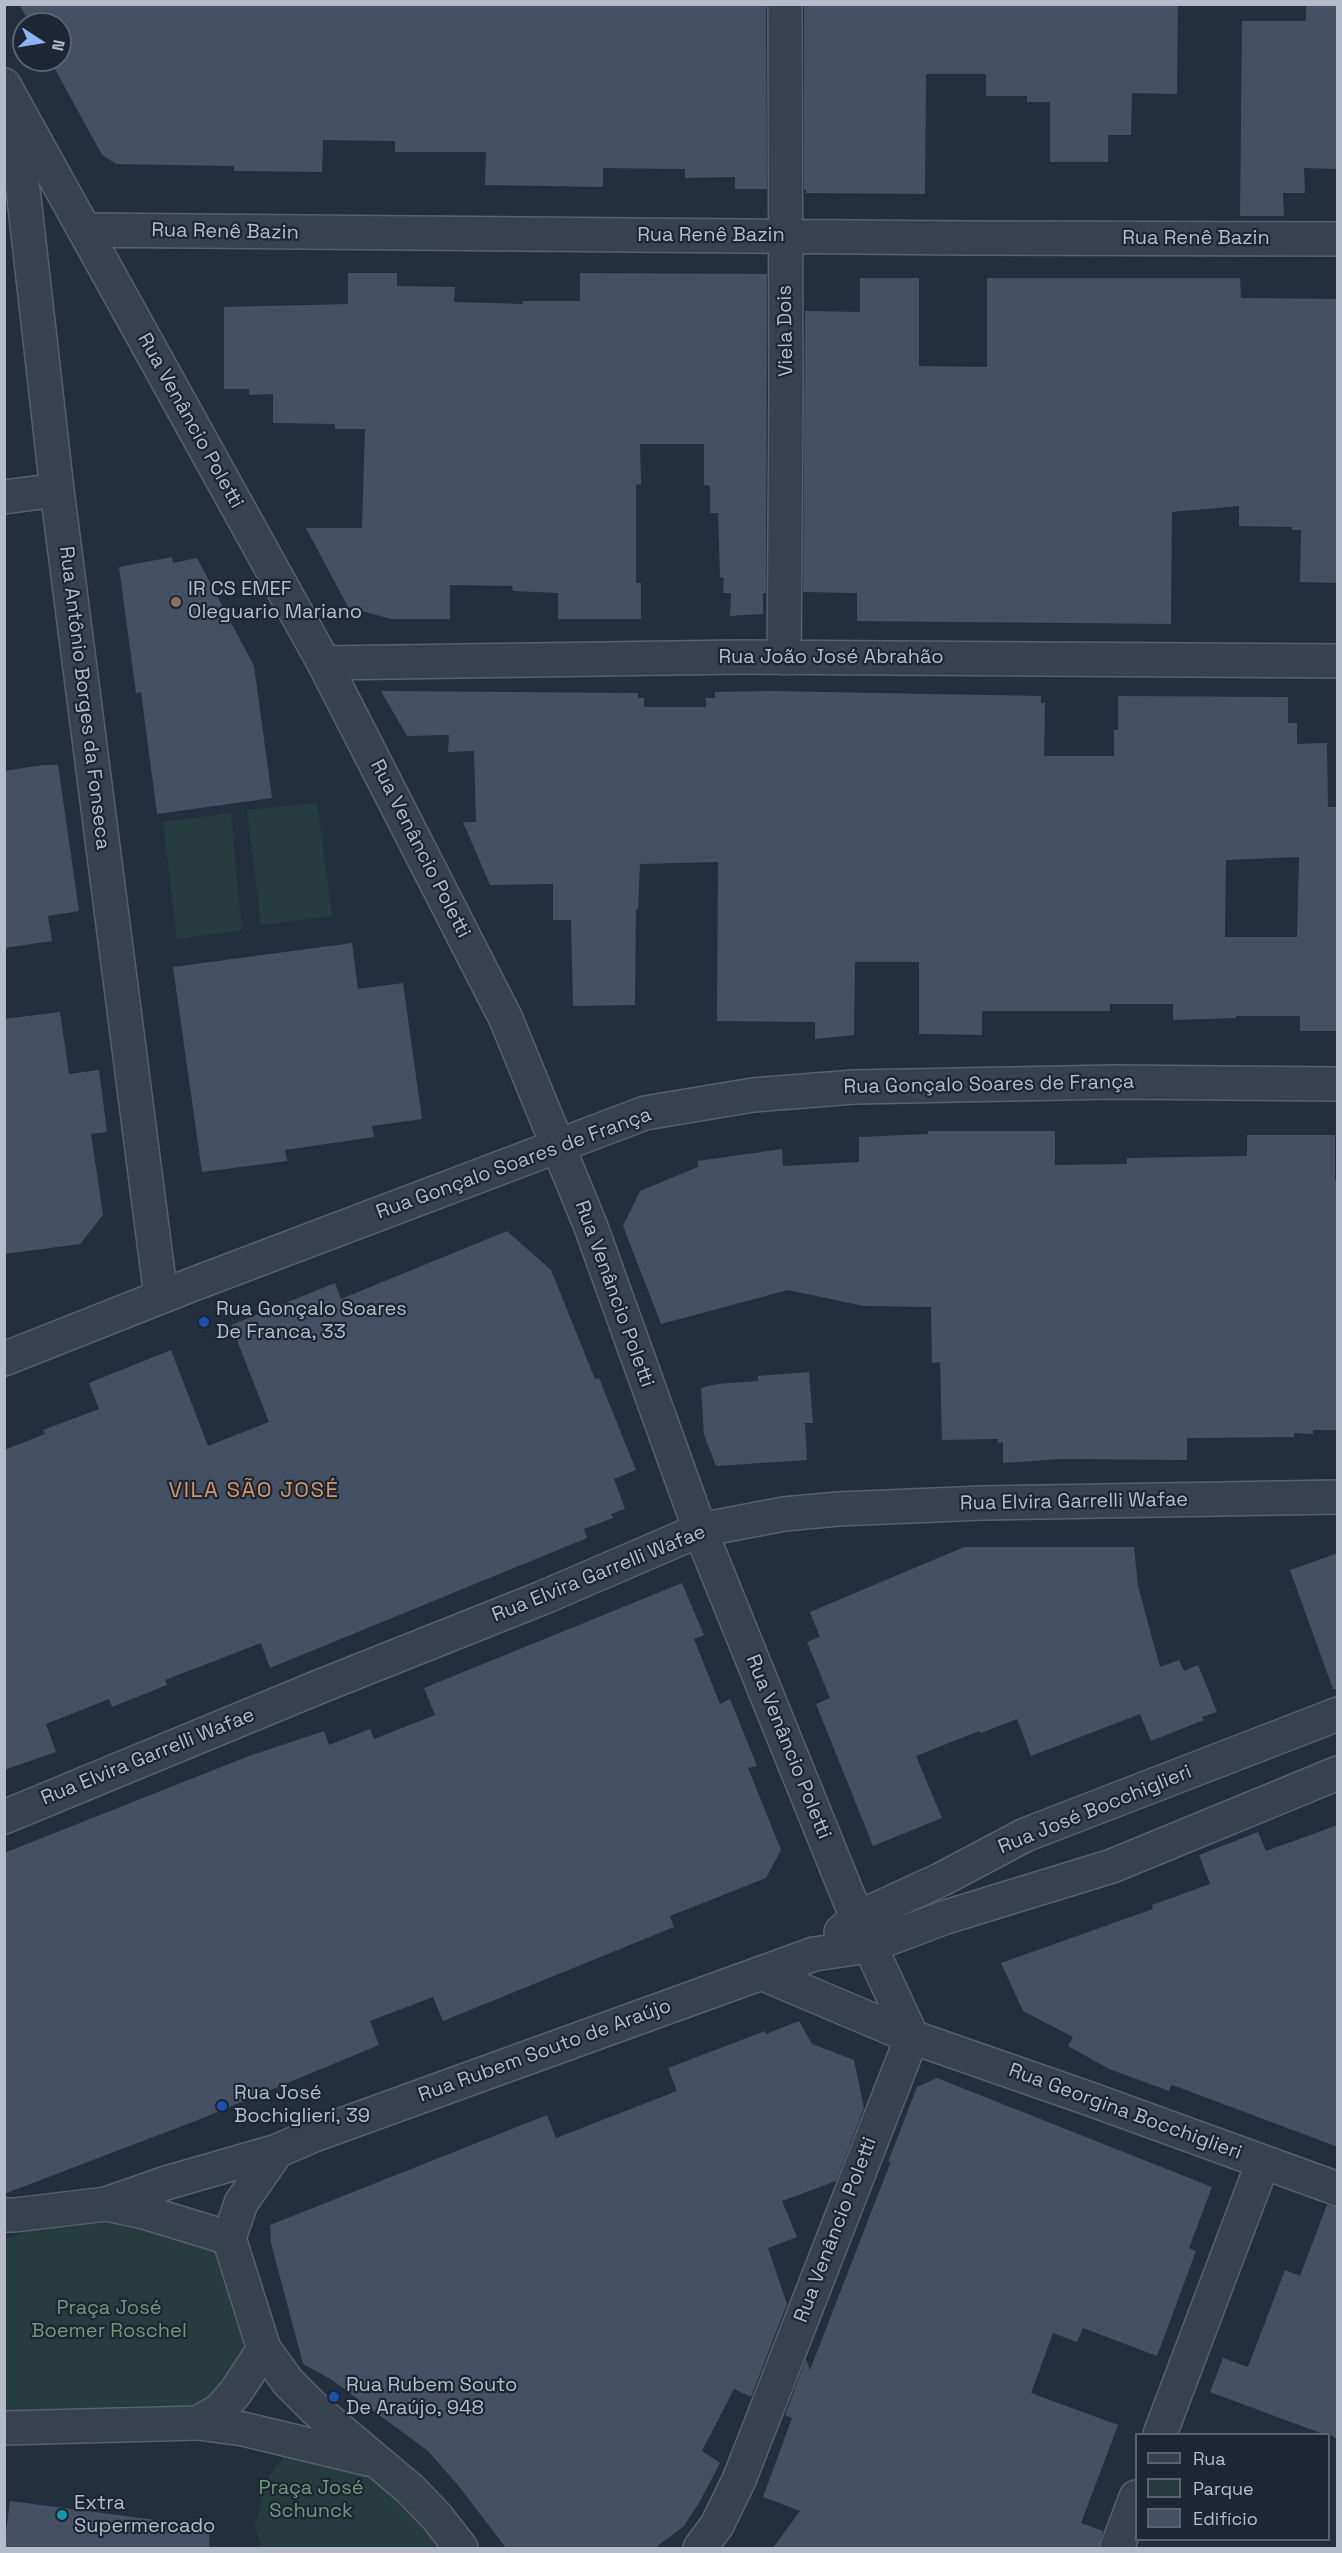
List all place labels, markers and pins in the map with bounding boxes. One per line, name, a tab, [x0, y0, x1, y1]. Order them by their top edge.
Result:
place label: IR CS EMEF Oleguario Mariano	[188, 578, 362, 625]
marker: IR CS EMEF Oleguario Mariano	[169, 595, 183, 609]
place label: Rua Gonçalo Soares De Franca, 33	[216, 1298, 407, 1345]
marker: Rua Gonçalo Soares De Franca, 33	[197, 1315, 211, 1329]
place label: Rua José Bochiglieri, 39	[234, 2082, 370, 2129]
marker: Rua José Bochiglieri, 39	[215, 2099, 229, 2113]
place label: Rua Rubem Souto De Araújo, 948	[346, 2374, 517, 2421]
marker: Rua Rubem Souto De Araújo, 948	[327, 2390, 341, 2404]
place label: Extra Supermercado	[74, 2492, 215, 2539]
marker: Extra Supermercado	[55, 2508, 69, 2522]

